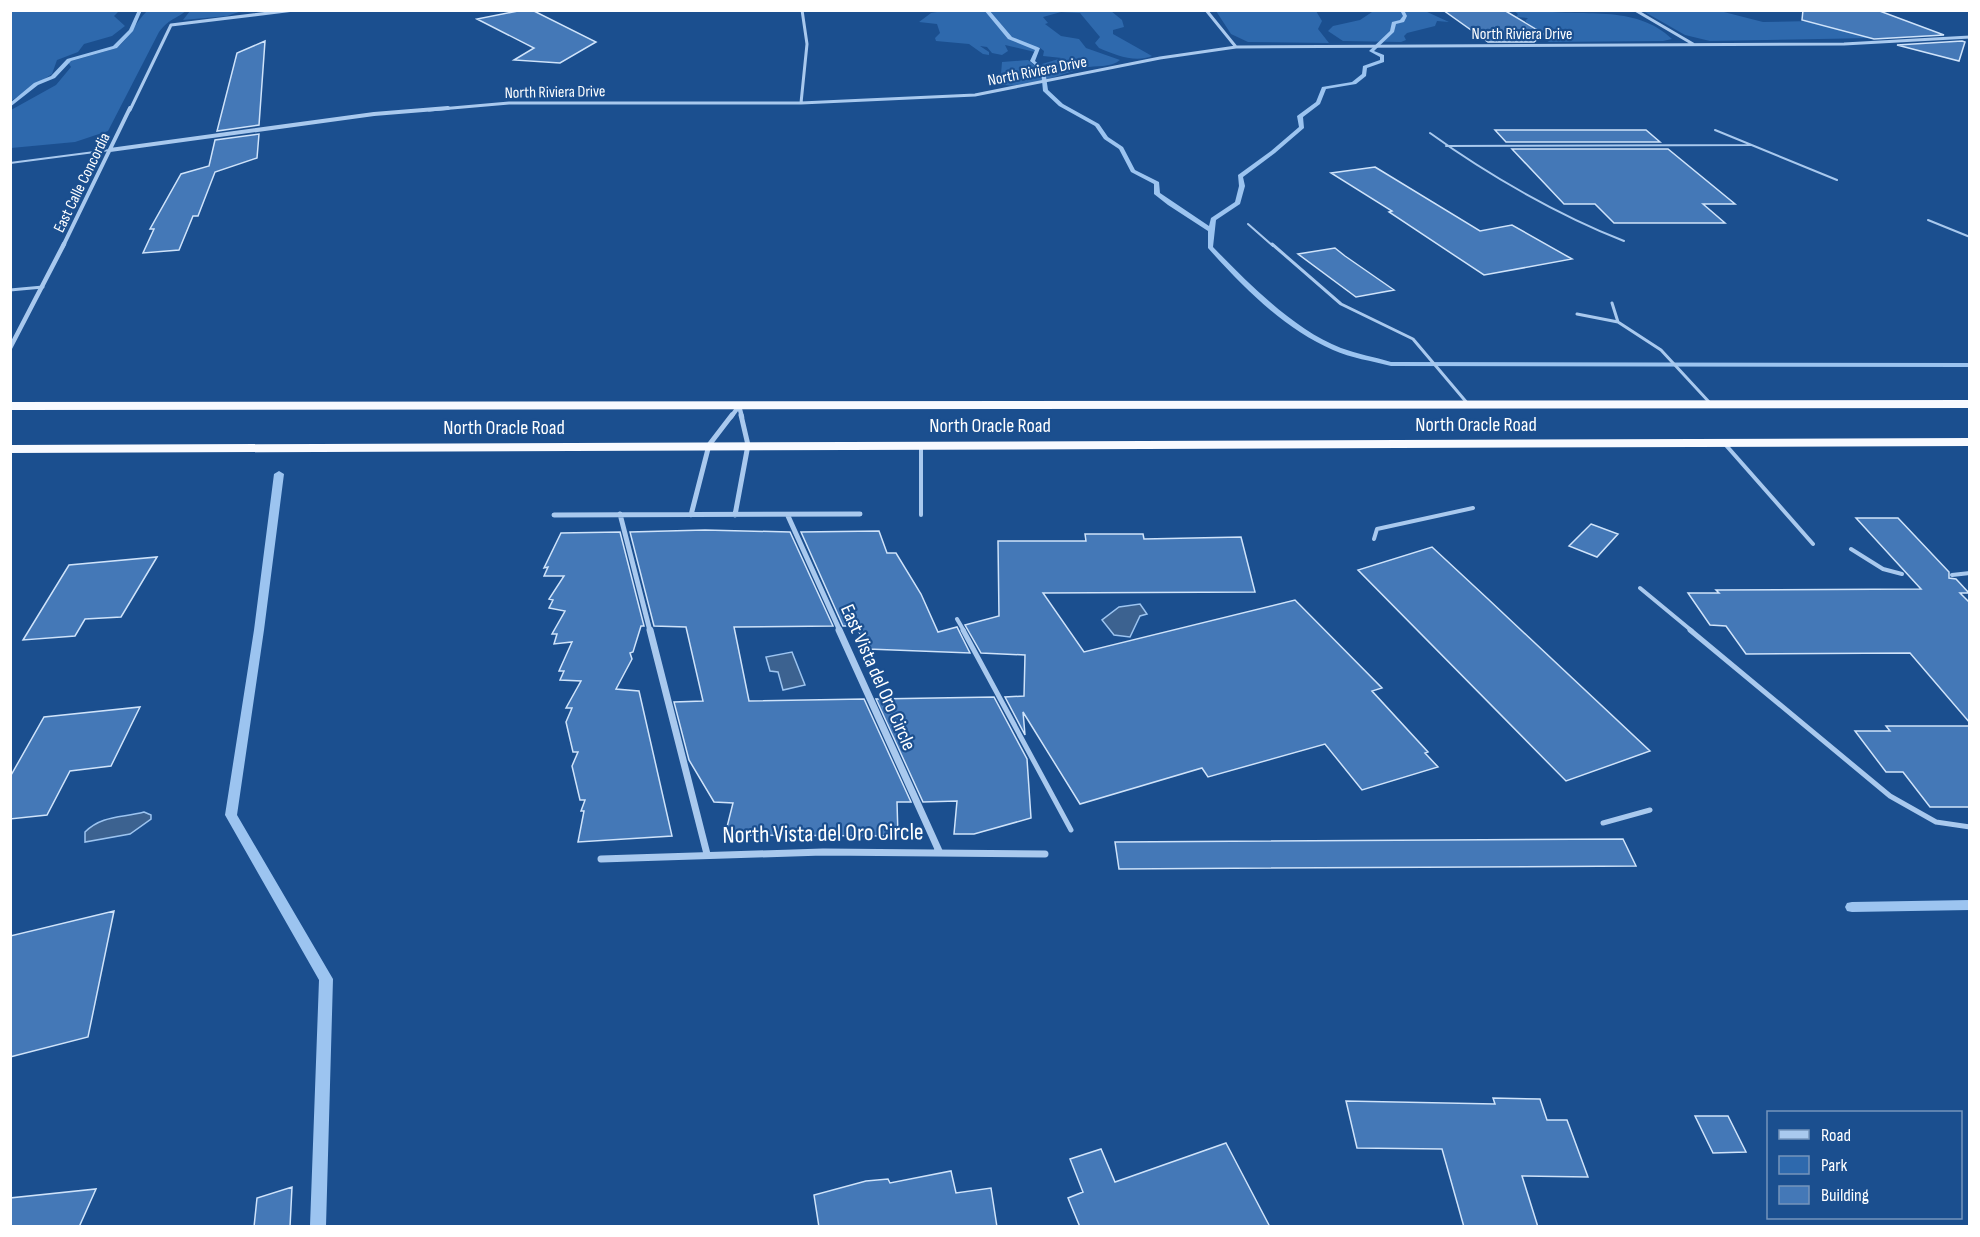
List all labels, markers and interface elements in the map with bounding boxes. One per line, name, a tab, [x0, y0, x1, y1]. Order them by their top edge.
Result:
street label: North Riviera Drive	[1472, 25, 1572, 44]
street label: North Riviera Drive	[986, 53, 1089, 90]
street label: North Riviera Drive	[504, 82, 606, 103]
street label: East Calle Concordia	[50, 130, 115, 236]
street label: North Oracle Road	[1415, 413, 1537, 437]
street label: North Oracle Road	[929, 414, 1051, 438]
street label: North Oracle Road	[443, 416, 565, 440]
street label: East Vista del Oro Circle	[835, 601, 921, 754]
street label: North Vista del Oro Circle	[722, 817, 924, 850]
legend	[1767, 1111, 1962, 1219]
text: Road	[1821, 1125, 1851, 1146]
text: Park	[1821, 1155, 1847, 1176]
text: Building	[1821, 1185, 1869, 1206]

